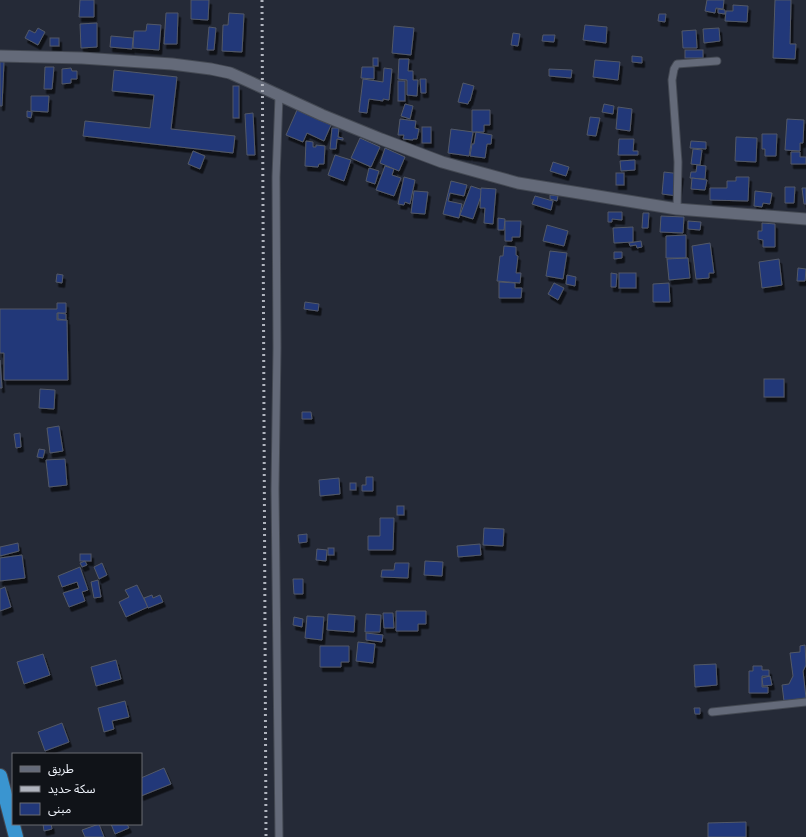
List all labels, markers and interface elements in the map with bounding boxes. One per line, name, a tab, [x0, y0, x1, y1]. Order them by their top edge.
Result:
legend	[12, 753, 142, 825]
text: طريق	[48, 759, 74, 778]
text: سكة حديد	[48, 779, 95, 798]
text: مبنى	[48, 799, 71, 818]

